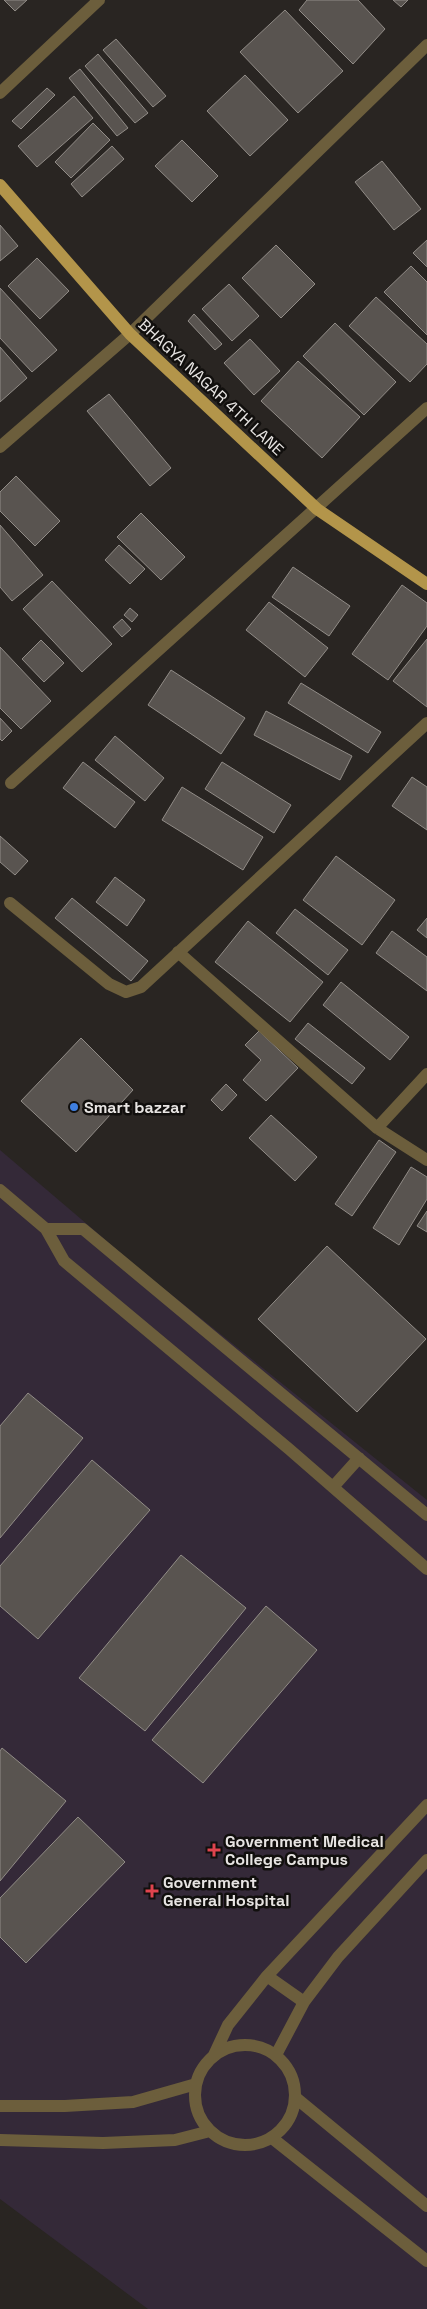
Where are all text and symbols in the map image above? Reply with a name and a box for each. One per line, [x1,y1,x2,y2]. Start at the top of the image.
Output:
street label: BHAGYA NAGAR 4TH LANE [134,314,288,460]
place label: Smart bazzar [84,1097,186,1118]
marker: Smart bazzar [68,1101,80,1113]
place label: Government Medical College Campus [225,1831,384,1870]
marker: Government Medical College Campus [207,1843,221,1857]
place label: Government General Hospital [163,1872,290,1911]
marker: Government General Hospital [145,1884,159,1898]

